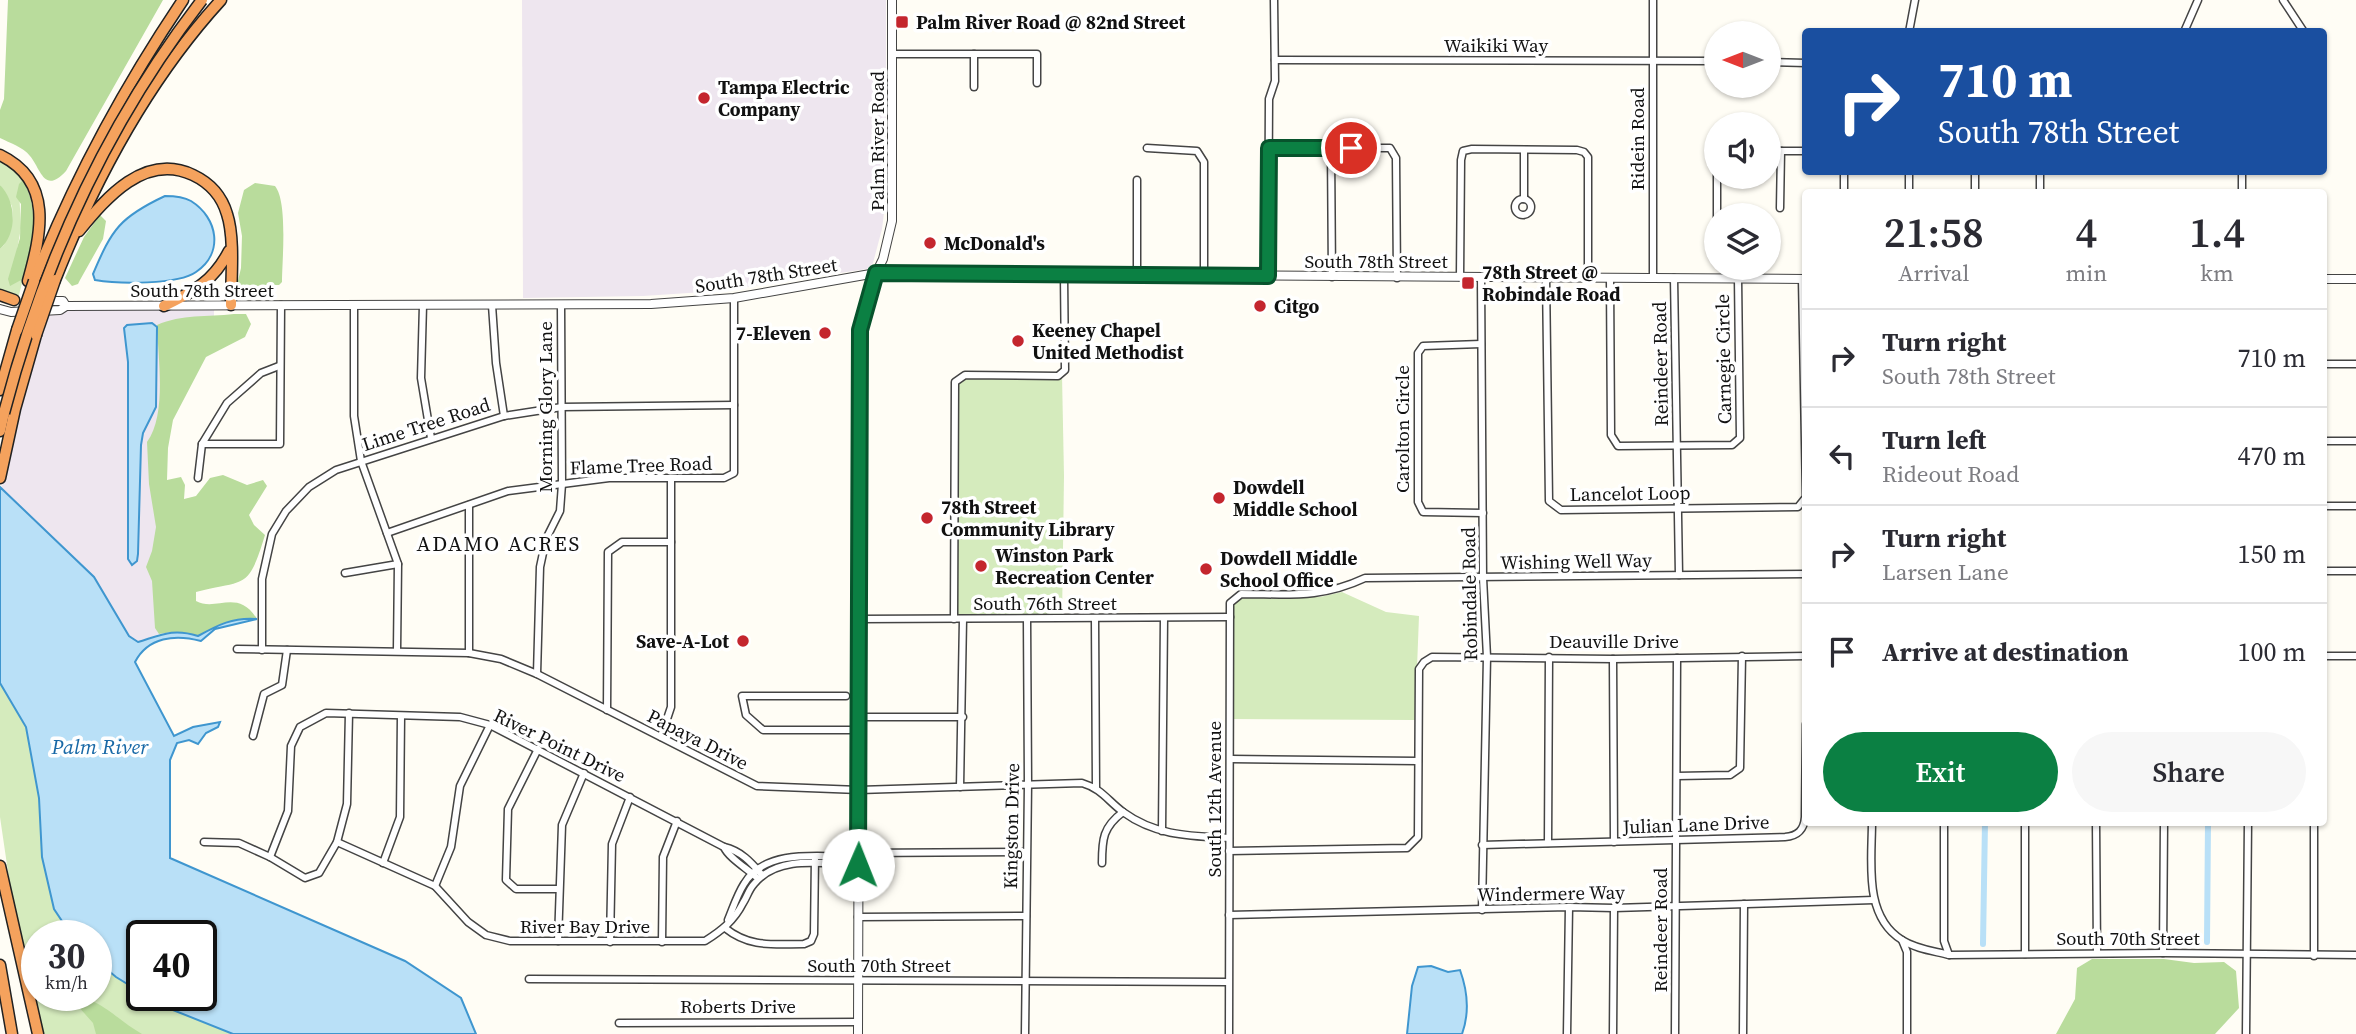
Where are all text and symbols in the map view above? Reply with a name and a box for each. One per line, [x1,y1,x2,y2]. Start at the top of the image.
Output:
place label: Palm River Road @ 82nd Street [916,9,1186,35]
marker: Palm River Road @ 82nd Street [894,14,910,30]
north arrow [1704,21,1782,98]
map controls [1704,21,1781,280]
street label: Waikiki Way [1444,32,1548,58]
text: 710 m [1938,46,2073,113]
icon: right [1823,56,1914,147]
street label: Palm River Road [864,71,890,211]
place label: Tampa Electric Company [718,74,850,122]
street label: Ridein Road [1624,87,1650,191]
marker: Tampa Electric Company [696,90,712,106]
text: South 78th Street [1938,110,2179,154]
button: sound [1704,112,1781,189]
pin [1321,118,1381,178]
icon: arrive [1332,129,1370,167]
button: layers [1704,203,1781,280]
text: 21:58 [1884,203,1984,261]
text: 4 [2075,203,2097,261]
text: 1.4 [2189,203,2245,261]
place label: McDonald's [944,230,1045,256]
marker: McDonald's [922,235,938,251]
street label: South 78th Street [1304,248,1448,274]
street label: South 78th Street [693,251,840,299]
text: Arrival [1898,257,1969,289]
text: min [2066,257,2107,289]
text: km [2200,257,2234,289]
place label: 78th Street @ Robindale Road [1482,259,1621,307]
marker: 78th Street @ Robindale Road [1460,275,1476,291]
street label: South 78th Street [130,277,274,303]
place label: Citgo [1274,293,1320,319]
street label: Carnegie Circle [1709,294,1737,424]
marker: Citgo [1252,298,1268,314]
street label: Reindeer Road [1646,301,1674,427]
place label: Keeney Chapel United Methodist [1032,317,1184,365]
place label: 7-Eleven [736,320,811,346]
street label: Morning Glory Lane [532,321,558,493]
text: Turn right [1882,324,2006,360]
marker: 7-Eleven [817,325,833,341]
marker: Keeney Chapel United Methodist [1010,333,1026,349]
icon: right [1823,339,1861,377]
text: 710 m [2238,340,2306,376]
text: South 78th Street [1882,360,2055,392]
street label: Carolton Circle [1389,365,1415,493]
street label: Lime Tree Road [359,391,494,457]
text: Turn left [1882,422,1986,458]
icon: left [1823,437,1861,475]
text: 470 m [2238,438,2306,474]
street label: Flame Tree Road [569,450,713,480]
text: Rideout Road [1882,458,2019,490]
place label: Dowdell Middle School [1233,474,1358,522]
street label: Lancelot Loop [1569,479,1691,507]
marker: Dowdell Middle School [1211,490,1227,506]
place label: 78th Street Community Library [941,494,1115,542]
marker: 78th Street Community Library [919,510,935,526]
text: Turn right [1882,520,2006,556]
street label: Robindale Road [1455,527,1483,661]
district label: ADAMO ACRES [417,529,581,558]
icon: right [1823,535,1861,573]
text: 150 m [2238,536,2306,572]
place label: Winston Park Recreation Center [995,542,1154,590]
place label: Dowdell Middle School Office [1220,545,1357,593]
street label: Wishing Well Way [1500,547,1652,575]
text: Larsen Lane [1882,556,2009,588]
marker: Winston Park Recreation Center [973,558,989,574]
marker: Dowdell Middle School Office [1198,561,1214,577]
street label: South 76th Street [973,590,1117,616]
place label: Save-A-Lot [636,628,729,654]
street label: Deauville Drive [1549,628,1679,654]
marker: Save-A-Lot [735,633,751,649]
icon: arrive [1823,633,1861,671]
text: Arrive at destination [1882,634,2129,670]
text: 100 m [2238,634,2306,670]
street label: River Point Drive [490,702,630,788]
street label: Papaya Drive [643,702,753,776]
street label: South 12th Avenue [1201,721,1227,877]
water label: Palm River [51,732,149,761]
button: Exit [1823,732,2058,812]
button: Share [2072,732,2306,812]
street label: Kingston Drive [997,763,1025,889]
street label: Julian Lane Drive [1621,808,1770,840]
position arrow [821,828,895,902]
street label: Reindeer Road [1647,867,1673,992]
street label: Windermere Way [1477,879,1625,907]
street label: River Bay Drive [520,913,650,939]
speed limit sign: 40 [126,920,217,1011]
street label: South 70th Street [2056,925,2200,951]
text: 30 [48,932,85,980]
street label: South 70th Street [807,952,951,978]
text: km/h [45,970,88,995]
street label: Roberts Drive [680,993,796,1019]

